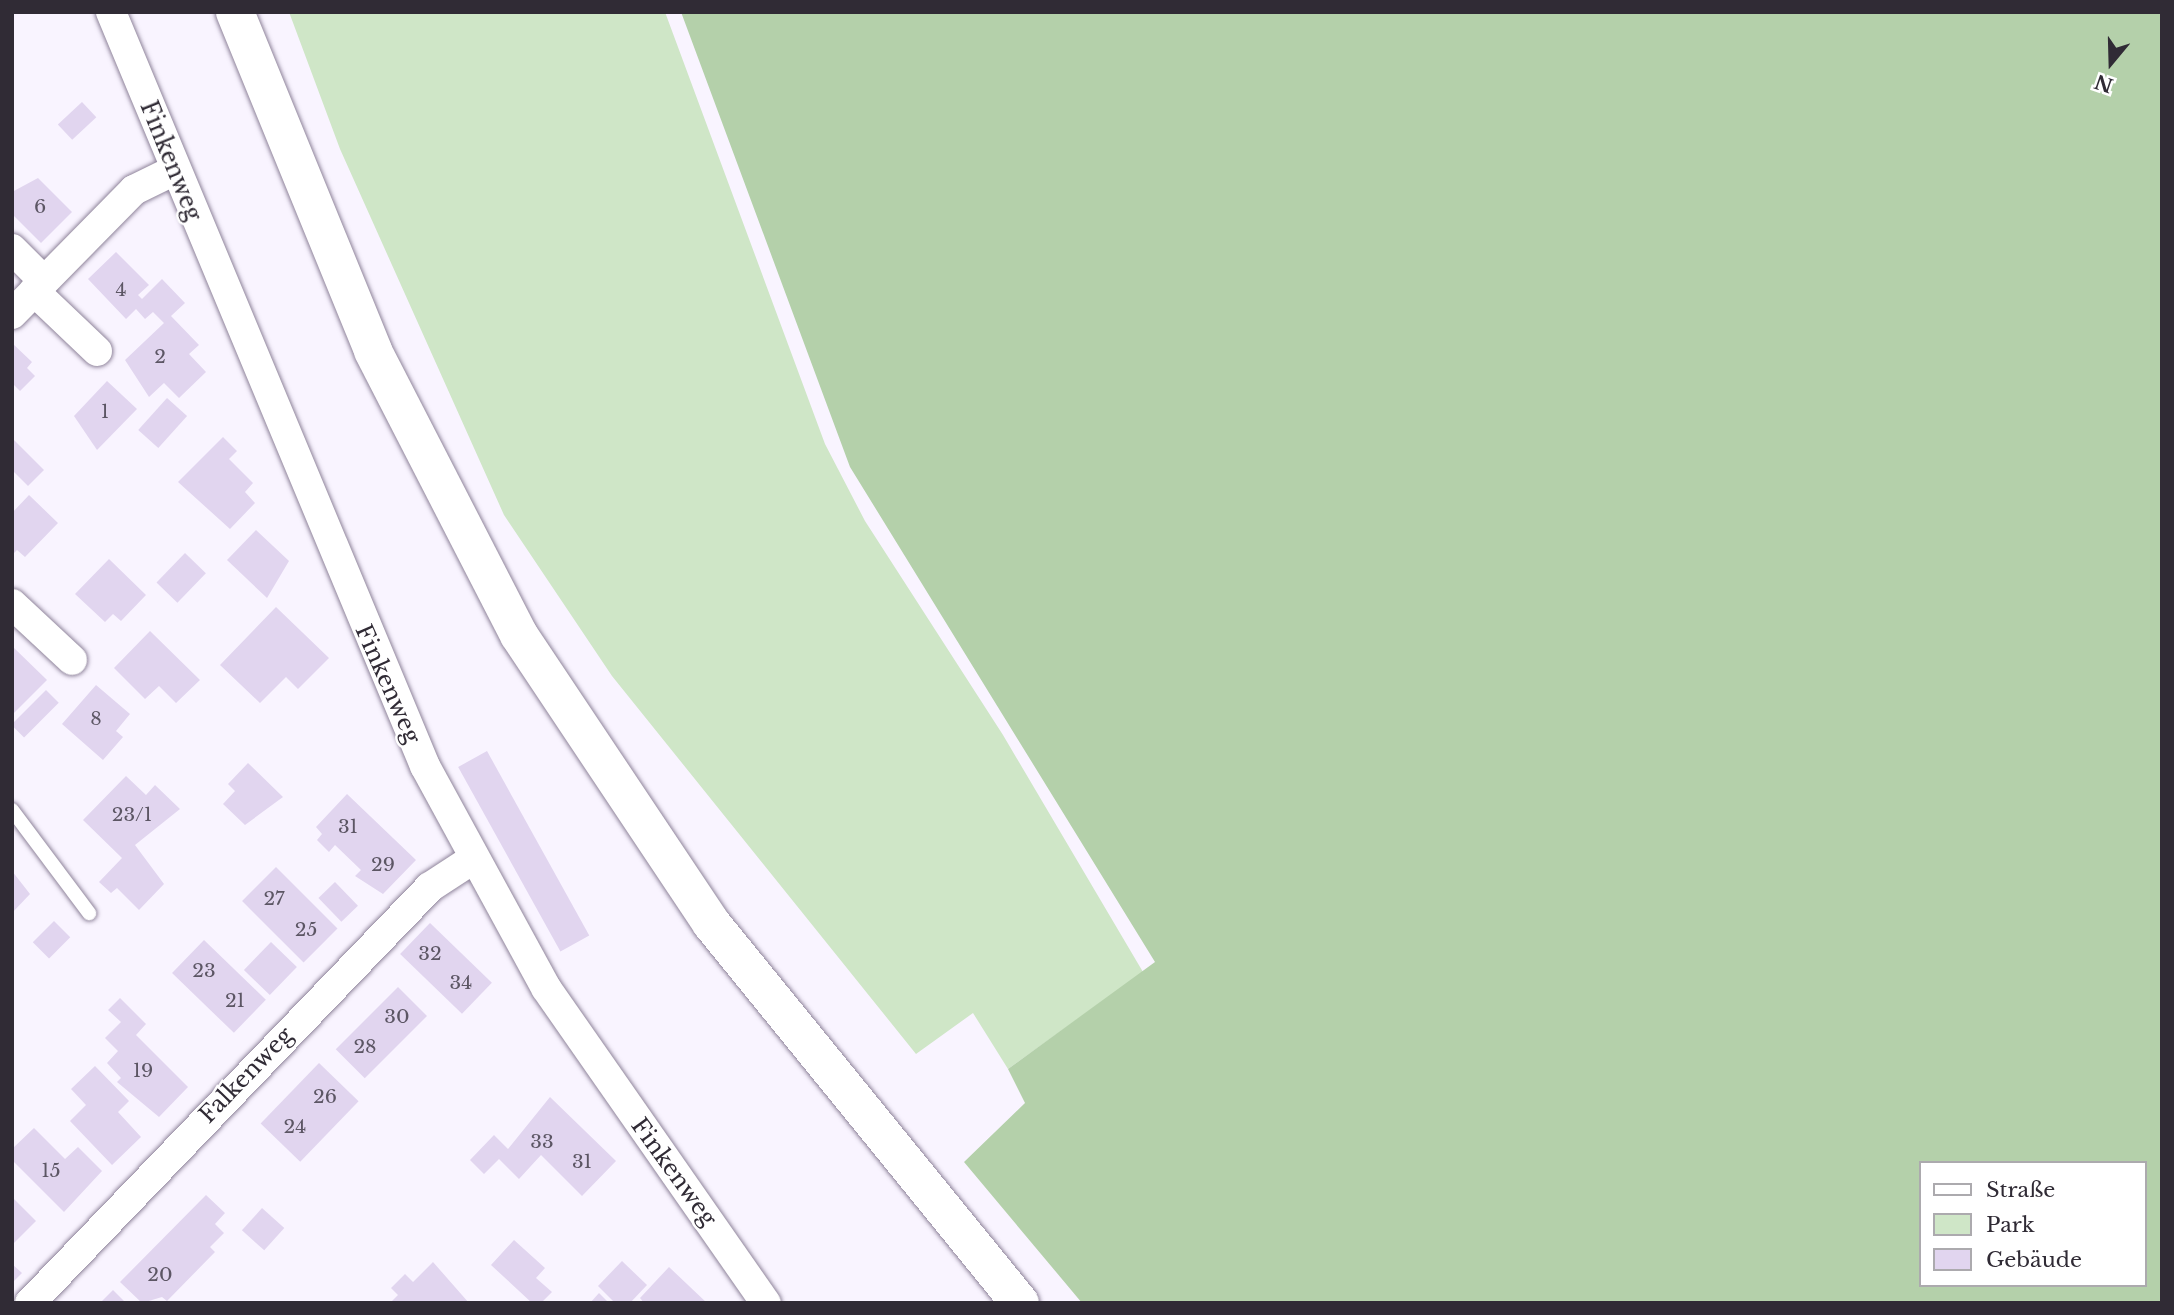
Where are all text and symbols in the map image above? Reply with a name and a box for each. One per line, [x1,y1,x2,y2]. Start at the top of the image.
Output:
north arrow [2076,28,2146,98]
text: N [2092,70,2116,97]
street label: Finkenweg [134,97,208,225]
house number: 6 [34,196,46,218]
house number: 4 [115,279,127,301]
house number: 2 [154,346,166,368]
house number: 1 [101,401,109,423]
street label: Finkenweg [350,620,426,748]
house number: 8 [90,708,102,730]
house number: 23/1 [112,804,152,826]
house number: 31 [338,816,358,838]
house number: 29 [371,854,395,876]
house number: 27 [263,888,285,910]
house number: 25 [295,919,317,941]
house number: 32 [418,943,442,965]
house number: 23 [192,960,216,982]
house number: 34 [450,972,472,994]
house number: 21 [225,990,245,1012]
house number: 30 [384,1006,410,1028]
street label: Falkenweg [193,1021,299,1129]
house number: 28 [353,1036,377,1058]
house number: 19 [133,1060,153,1082]
house number: 26 [313,1086,337,1108]
street label: Finkenweg [625,1112,723,1232]
house number: 24 [284,1116,306,1138]
house number: 33 [530,1131,554,1153]
house number: 31 [572,1151,592,1173]
house number: 15 [41,1160,61,1182]
legend [1918,1161,2146,1287]
text: Straße [1986,1177,2055,1203]
text: Park [1986,1212,2035,1238]
text: Gebäude [1986,1247,2082,1273]
house number: 20 [147,1264,173,1286]

